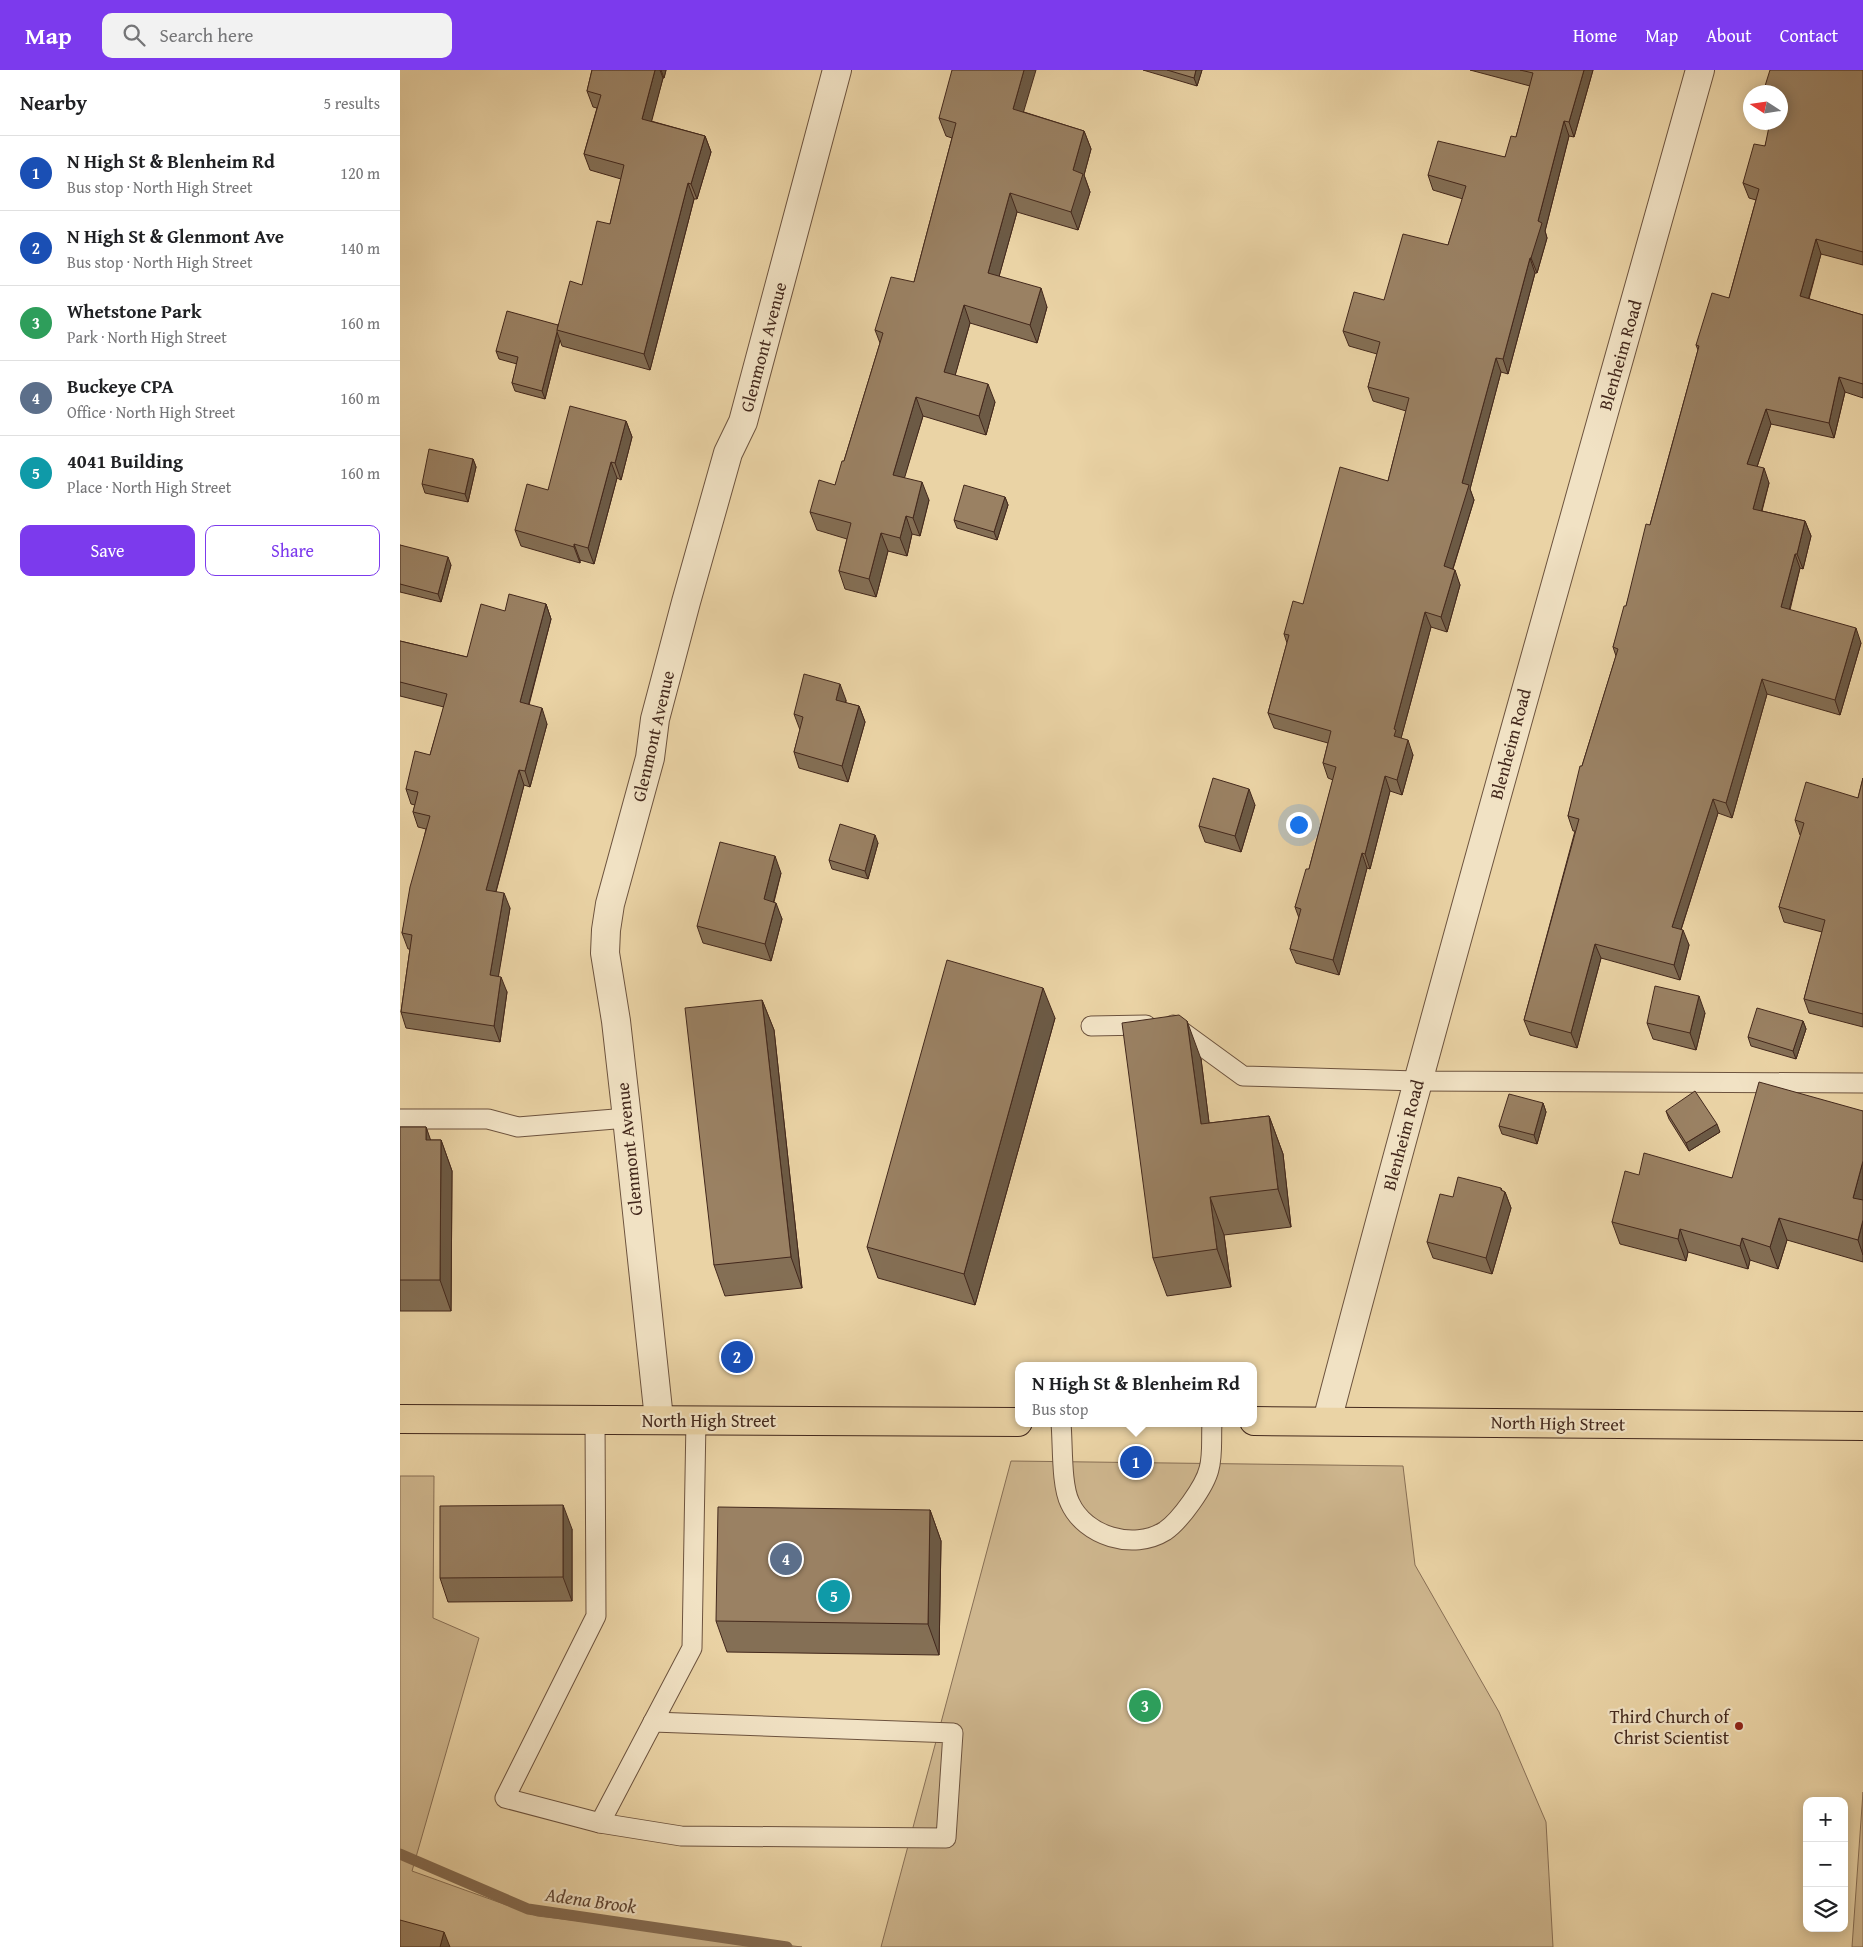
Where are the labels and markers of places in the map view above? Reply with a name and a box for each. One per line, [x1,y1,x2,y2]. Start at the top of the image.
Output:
pin: 2 [721,1338,753,1376]
pin: 1 [1120,1443,1152,1481]
pin: 4 [770,1540,802,1578]
pin: 5 [818,1577,850,1615]
pin: 3 [1129,1687,1161,1725]
place label: Third Church of Christ Scientist [1609,1703,1731,1751]
marker: Third Church of Christ Scientist [1733,1720,1745,1732]

